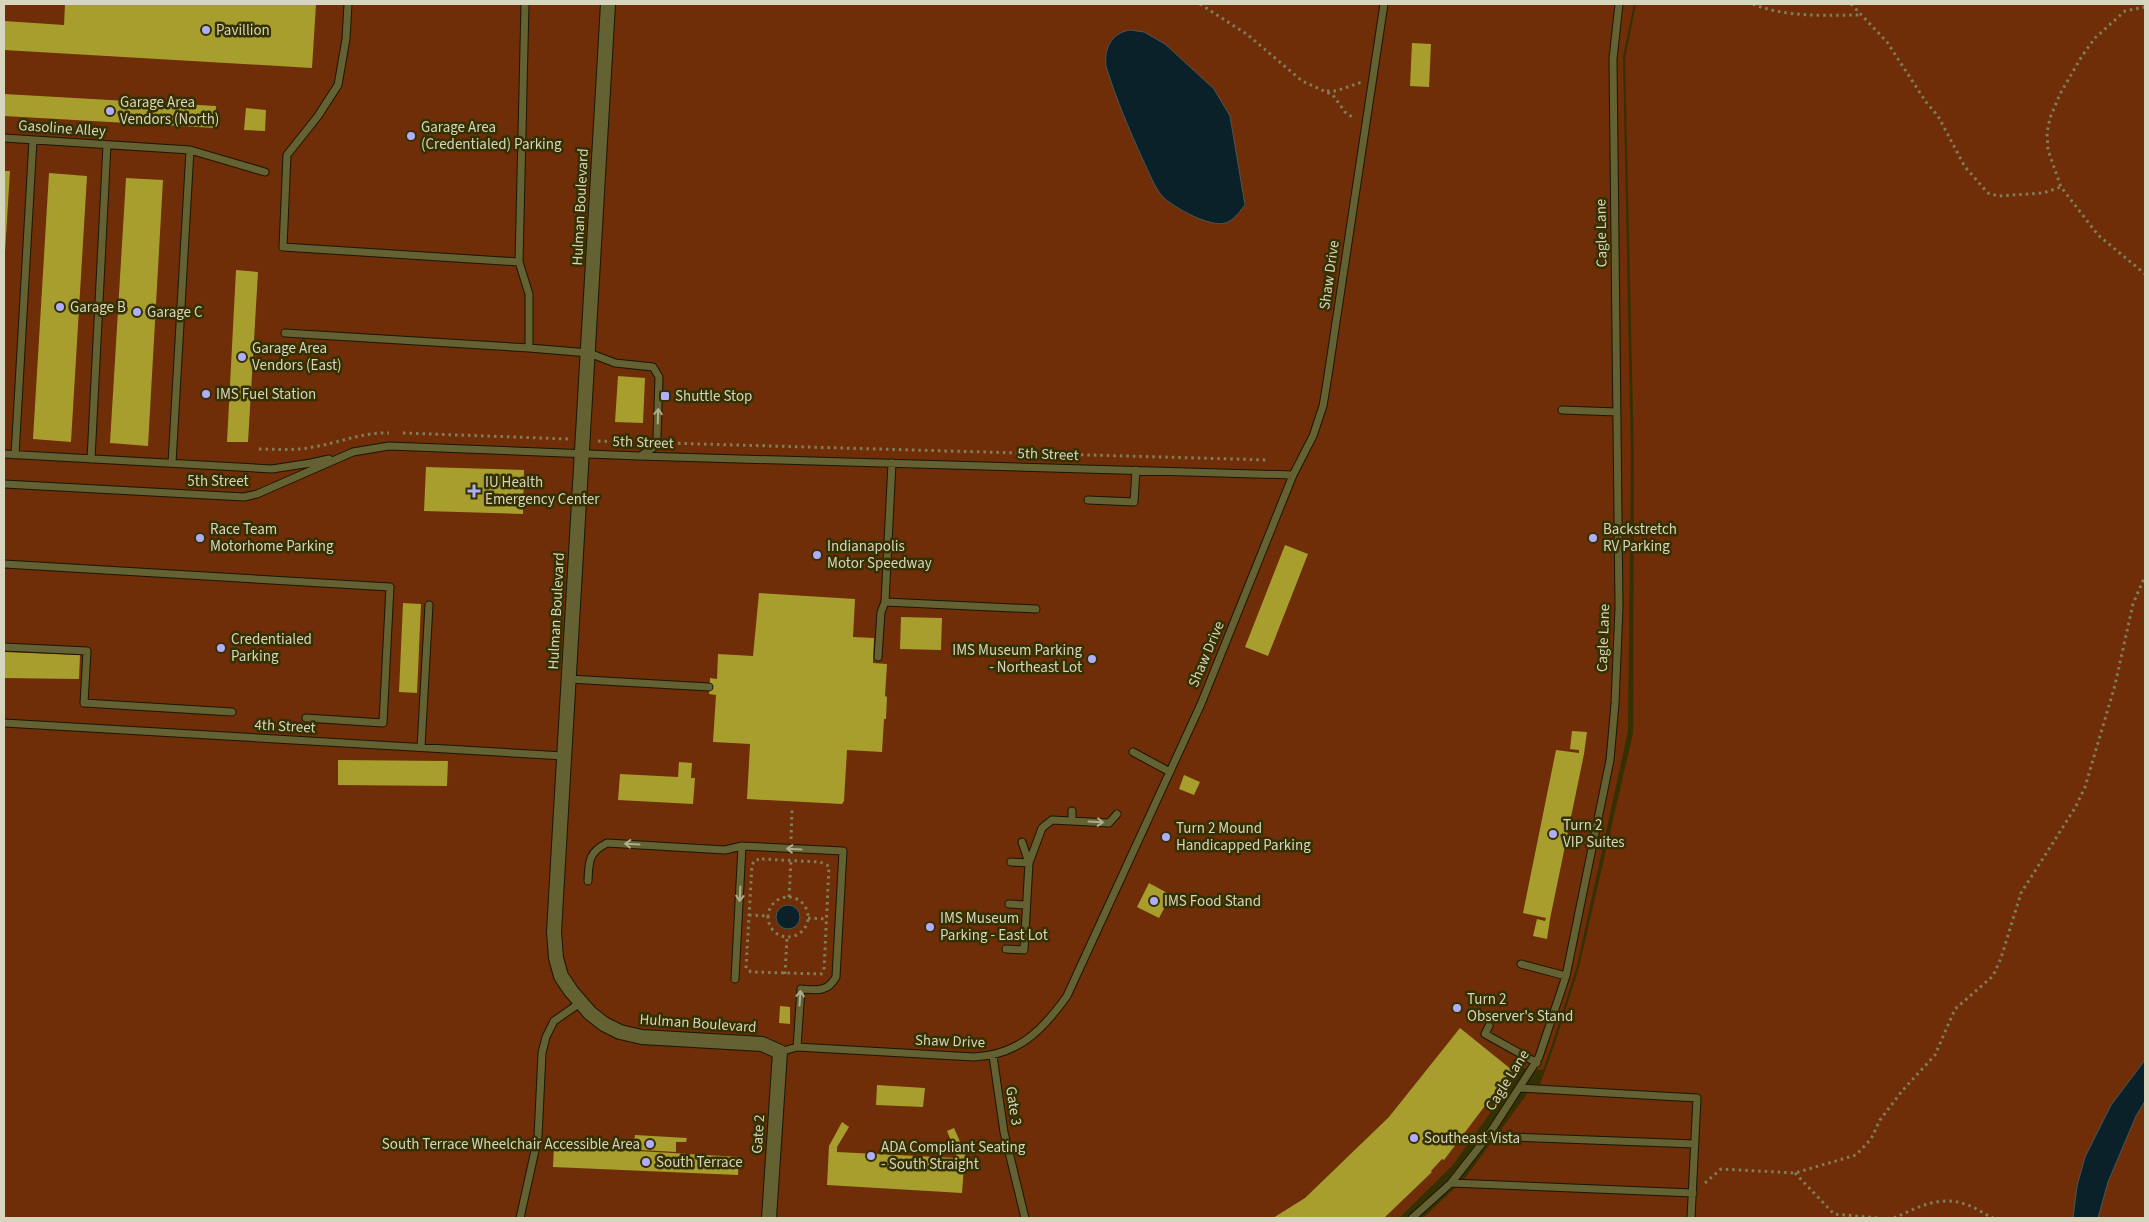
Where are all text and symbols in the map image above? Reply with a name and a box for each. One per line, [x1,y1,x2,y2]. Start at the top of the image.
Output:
place label: Pavillion [216,20,270,41]
marker: Pavillion [200,24,212,36]
place label: Garage Area Vendors (North) [120,92,219,130]
marker: Garage Area Vendors (North) [104,105,116,117]
street label: Gasoline Alley [17,115,106,142]
place label: Garage Area (Credentialed) Parking [421,117,562,155]
marker: Garage Area (Credentialed) Parking [405,130,417,142]
street label: Hulman Boulevard [567,148,594,266]
street label: Cagle Lane [1590,199,1613,267]
street label: Shaw Drive [1314,239,1345,311]
place label: Garage B [70,297,126,318]
marker: Garage B [54,301,66,313]
place label: Garage C [147,302,203,323]
marker: Garage C [131,306,143,318]
place label: Garage Area Vendors (East) [252,338,342,376]
marker: Garage Area Vendors (East) [236,351,248,363]
place label: IMS Fuel Station [216,384,316,405]
place label: Shuttle Stop [675,386,752,407]
marker: IMS Fuel Station [200,388,212,400]
marker: Shuttle Stop [659,390,671,402]
one-way arrow [653,408,662,424]
street label: 5th Street [612,431,674,454]
street label: 5th Street [1017,443,1079,466]
street label: 5th Street [187,471,249,492]
place label: IU Health Emergency Center [485,472,600,510]
marker: IU Health Emergency Center [467,484,481,498]
place label: Race Team Motorhome Parking [210,519,334,557]
place label: Backstretch RV Parking [1603,519,1677,557]
marker: Race Team Motorhome Parking [194,532,206,544]
marker: Backstretch RV Parking [1587,532,1599,544]
place label: Indianapolis Motor Speedway [827,536,932,574]
marker: Indianapolis Motor Speedway [811,549,823,561]
street label: Hulman Boulevard [543,552,570,670]
street label: Cagle Lane [1592,603,1615,673]
street label: Shaw Drive [1183,618,1230,691]
place label: Credentialed Parking [231,629,312,667]
place label: IMS Museum Parking - Northeast Lot [952,640,1082,678]
marker: Credentialed Parking [215,642,227,654]
marker: IMS Museum Parking - Northeast Lot [1086,653,1098,665]
street label: 4th Street [254,714,316,739]
place label: Turn 2 VIP Suites [1563,815,1625,853]
one-way arrow [1088,818,1104,827]
place label: Turn 2 Mound Handicapped Parking [1176,818,1311,856]
marker: Turn 2 VIP Suites [1547,828,1559,840]
marker: Turn 2 Mound Handicapped Parking [1160,831,1172,843]
one-way arrow [624,840,640,849]
one-way arrow [786,844,802,853]
one-way arrow [735,886,744,902]
place label: IMS Food Stand [1164,891,1261,912]
marker: IMS Food Stand [1148,895,1160,907]
place label: IMS Museum Parking - East Lot [940,908,1048,946]
marker: IMS Museum Parking - East Lot [924,921,936,933]
place label: Turn 2 Observer's Stand [1467,989,1573,1027]
one-way arrow [796,991,805,1007]
marker: Turn 2 Observer's Stand [1451,1002,1463,1014]
street label: Hulman Boulevard [639,1009,757,1038]
street label: Shaw Drive [915,1030,985,1053]
street label: Cagle Lane [1480,1046,1534,1115]
street label: Gate 3 [1000,1085,1027,1127]
street label: Gate 2 [747,1114,770,1154]
place label: Southeast Vista [1424,1128,1520,1149]
marker: Southeast Vista [1408,1132,1420,1144]
place label: South Terrace Wheelchair Accessible Area [382,1134,640,1155]
place label: ADA Compliant Seating - South Straight [881,1137,1026,1175]
marker: South Terrace Wheelchair Accessible Area [644,1138,656,1150]
marker: ADA Compliant Seating - South Straight [865,1150,877,1162]
place label: South Terrace [656,1152,743,1173]
marker: South Terrace [640,1156,652,1168]

